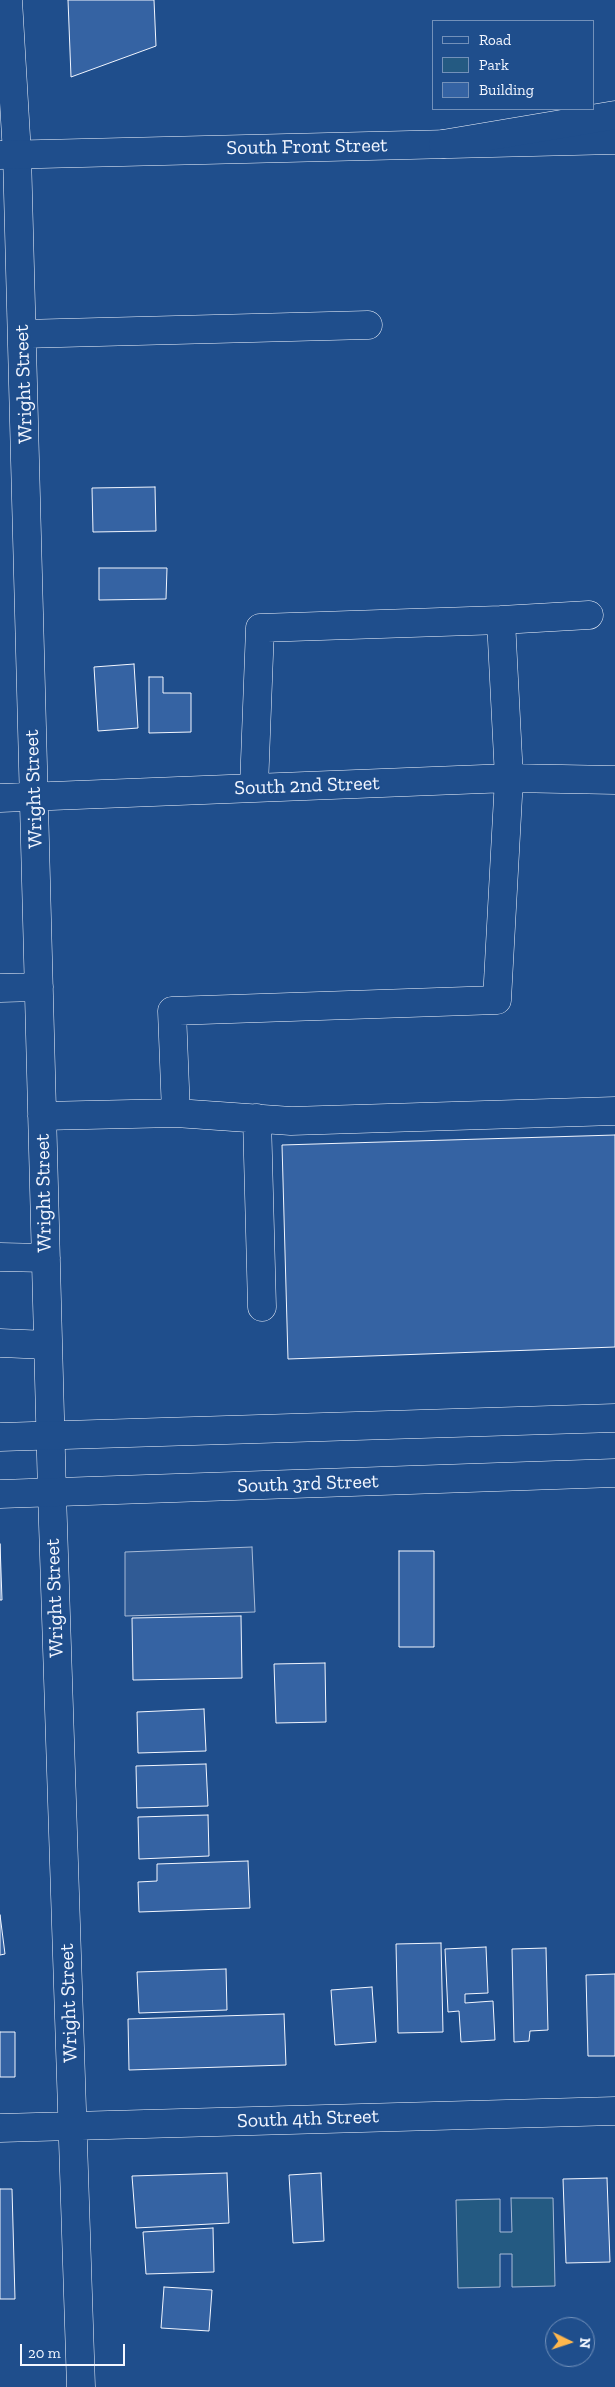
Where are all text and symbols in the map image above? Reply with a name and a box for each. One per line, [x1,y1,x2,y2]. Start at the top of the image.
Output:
legend [432,20,595,110]
text: Road [479,31,511,49]
text: Park [479,56,509,74]
text: Building [479,81,534,99]
street label: South Front Street [226,134,388,160]
street label: Wright Street [10,324,38,444]
street label: Wright Street [20,729,48,849]
street label: South 2nd Street [234,771,380,801]
street label: Wright Street [31,1133,57,1253]
street label: South 3rd Street [237,1470,379,1498]
street label: Wright Street [41,1538,69,1658]
street label: Wright Street [55,1943,83,2063]
street label: South 4th Street [237,2105,379,2133]
north arrow [545,2317,595,2367]
scale bar [22,2334,128,2366]
text: N [576,2337,593,2349]
text: 20 m [28,2344,61,2362]

